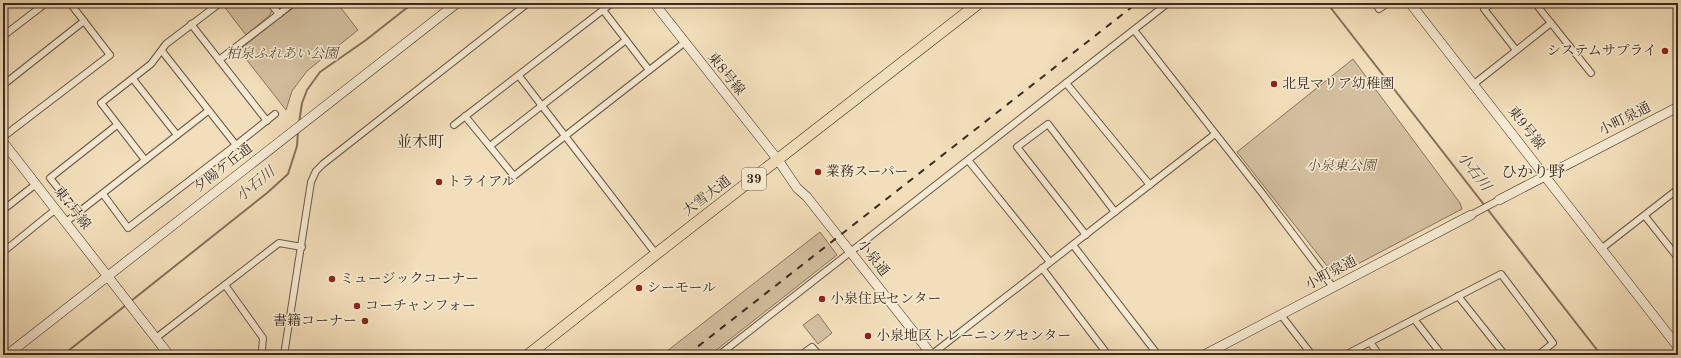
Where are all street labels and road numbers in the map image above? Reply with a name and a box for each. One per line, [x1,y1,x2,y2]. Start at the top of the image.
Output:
street label: 東8号線 [705,49,748,98]
street label: 小町泉通 [1596,99,1653,138]
street label: 東9号線 [1505,103,1548,152]
street label: 夕陽ケ丘通 [190,140,255,195]
road number: 39 [742,168,766,190]
street label: 大雪大通 [680,173,734,218]
street label: 東7号線 [51,183,94,232]
street label: 小泉通 [855,237,892,279]
street label: 小町泉通 [1303,253,1359,292]

